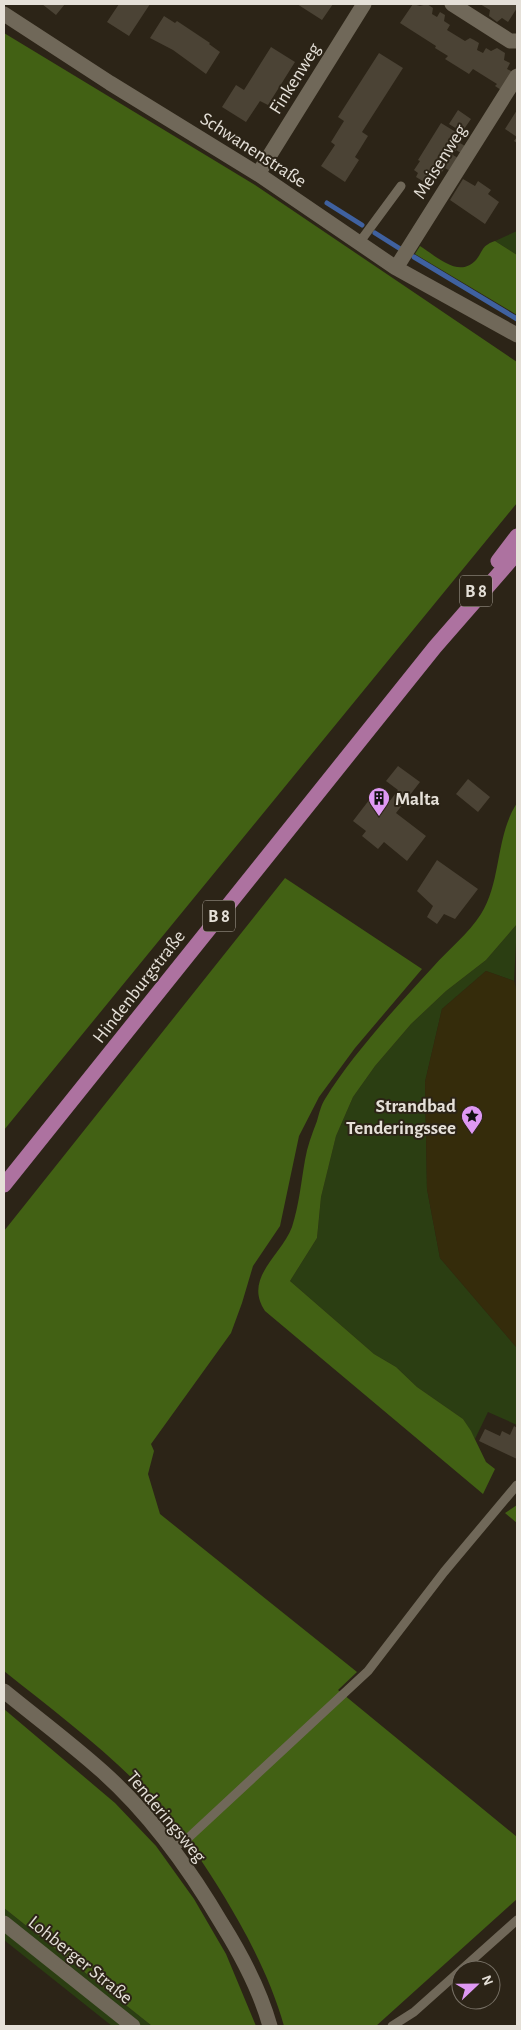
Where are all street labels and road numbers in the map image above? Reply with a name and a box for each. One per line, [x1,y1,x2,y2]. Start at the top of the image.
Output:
street label: Finkenweg [266,39,325,118]
street label: Schwanenstraße [197,109,310,191]
street label: Meisenweg [410,121,471,202]
road number: B 8 [460,576,492,606]
road number: B 8 [203,900,235,931]
street label: Hindenburgstraße [89,927,189,1047]
street label: Tenderingsweg [122,1768,210,1867]
street label: Lohberger Straße [24,1913,136,2008]

